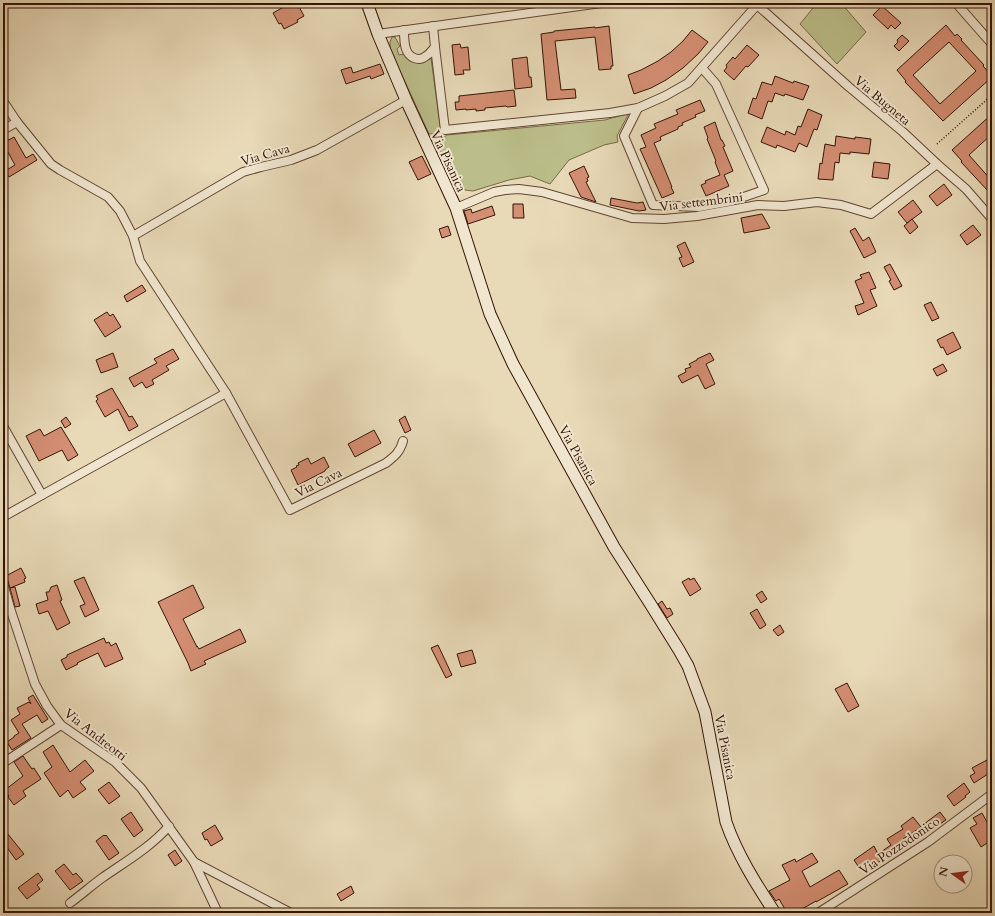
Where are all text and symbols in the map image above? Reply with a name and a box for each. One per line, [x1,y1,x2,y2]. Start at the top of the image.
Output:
street label: Via Bugneta [850,72,915,130]
street label: Via Pisanica [426,128,470,196]
street label: Via Cava [239,139,292,171]
street label: Via settembrini [658,188,744,216]
street label: Via Pisanica [554,422,602,489]
street label: Via Cava [292,464,345,502]
street label: Via Andreotti [60,704,131,765]
street label: Via Pisanica [710,713,740,782]
street label: Via Pozzodonico [856,812,943,879]
north arrow [933,854,973,894]
text: N [935,865,952,878]

